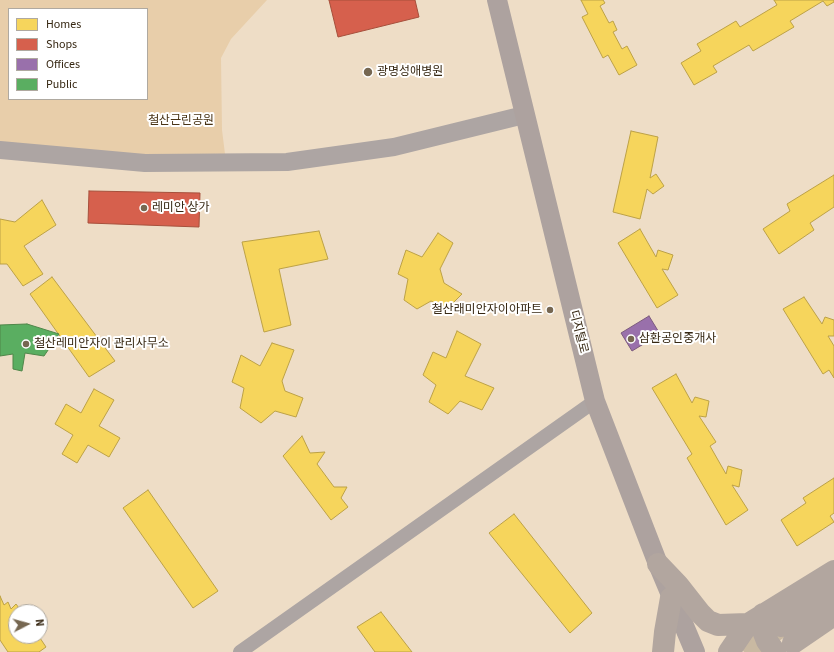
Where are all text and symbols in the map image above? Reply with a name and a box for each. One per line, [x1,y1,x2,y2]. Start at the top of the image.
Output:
legend [8,8,148,100]
text: Homes [46,16,81,33]
text: Shops [46,36,77,53]
text: Offices [46,56,80,73]
place label: 광명성애병원 [377,65,443,79]
marker: 광명성애병원 [362,66,374,78]
text: Public [46,76,77,93]
park label: 철산근린공원 [148,114,214,128]
place label: 레미안 상가 [152,201,210,215]
marker: 레미안 상가 [139,203,149,213]
place label: 철산래미안자이아파트 [432,303,542,317]
marker: 철산래미안자이아파트 [545,305,555,315]
street label: 디지털로 [566,309,590,355]
place label: 삼환공인중개사 [639,332,716,346]
marker: 삼환공인중개사 [626,334,636,344]
place label: 철산레미안자이 관리사무소 [34,337,169,351]
marker: 철산레미안자이 관리사무소 [21,339,31,349]
north arrow [8,604,48,644]
text: N [32,618,47,627]

